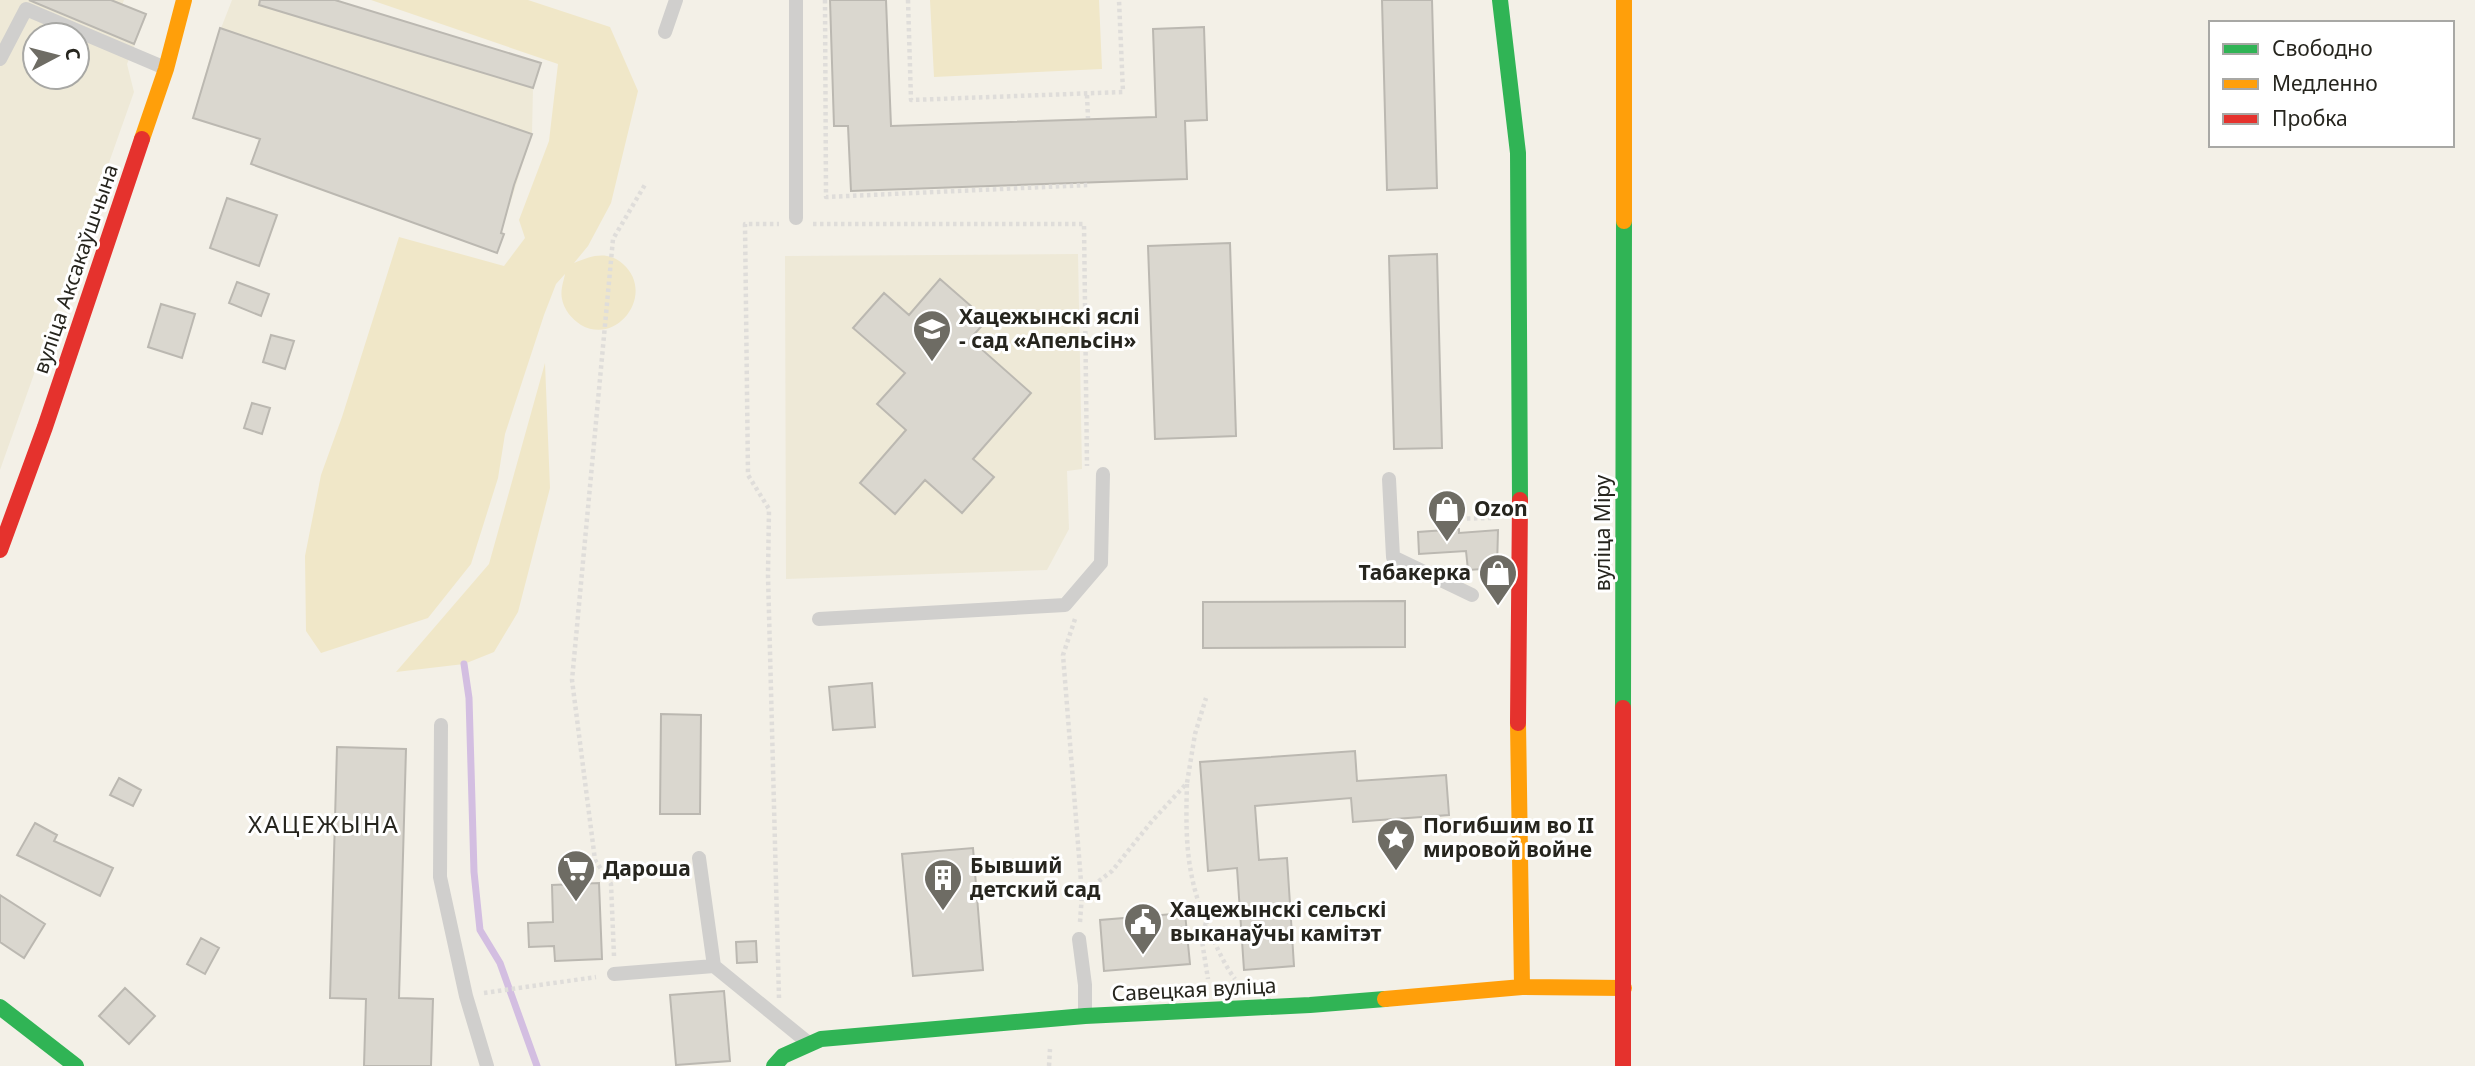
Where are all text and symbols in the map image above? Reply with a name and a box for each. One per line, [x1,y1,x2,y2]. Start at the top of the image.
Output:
north arrow [21,21,91,91]
legend [2209,21,2454,147]
text: Свободно [2272,34,2373,62]
text: С [59,46,87,62]
text: Медленно [2272,69,2378,97]
text: Пробка [2272,104,2348,132]
street label: вуліца Аксакаўшчына [26,160,124,377]
place label: Хацежынскі яслі - сад «Апельсін» [959,302,1140,354]
school or university icon: Хацежынскі яслі - сад «Апельсін» [911,308,953,363]
street label: вуліца Міру [1588,475,1616,591]
shop icon: Ozon [1426,488,1468,543]
place label: Ozon [1474,494,1528,522]
shop icon: Табакерка [1477,552,1519,607]
place label: Табакерка [1358,558,1471,586]
district label: ХАЦЕЖЫНА [248,807,400,840]
place label: Погибшим во II мировой войне [1423,811,1594,863]
place icon: Погибшим во II мировой войне [1375,817,1417,872]
supermarket icon: Дароша [555,848,597,903]
place label: Бывший детский сад [970,851,1101,903]
place label: Дароша [603,854,691,882]
building icon: Бывший детский сад [922,857,964,912]
place label: Хацежынскі сельскі выканаўчы камітэт [1170,895,1387,947]
public building icon: Хацежынскі сельскі выканаўчы камітэт [1122,901,1164,956]
street label: Савецкая вуліца [1111,971,1277,1007]

